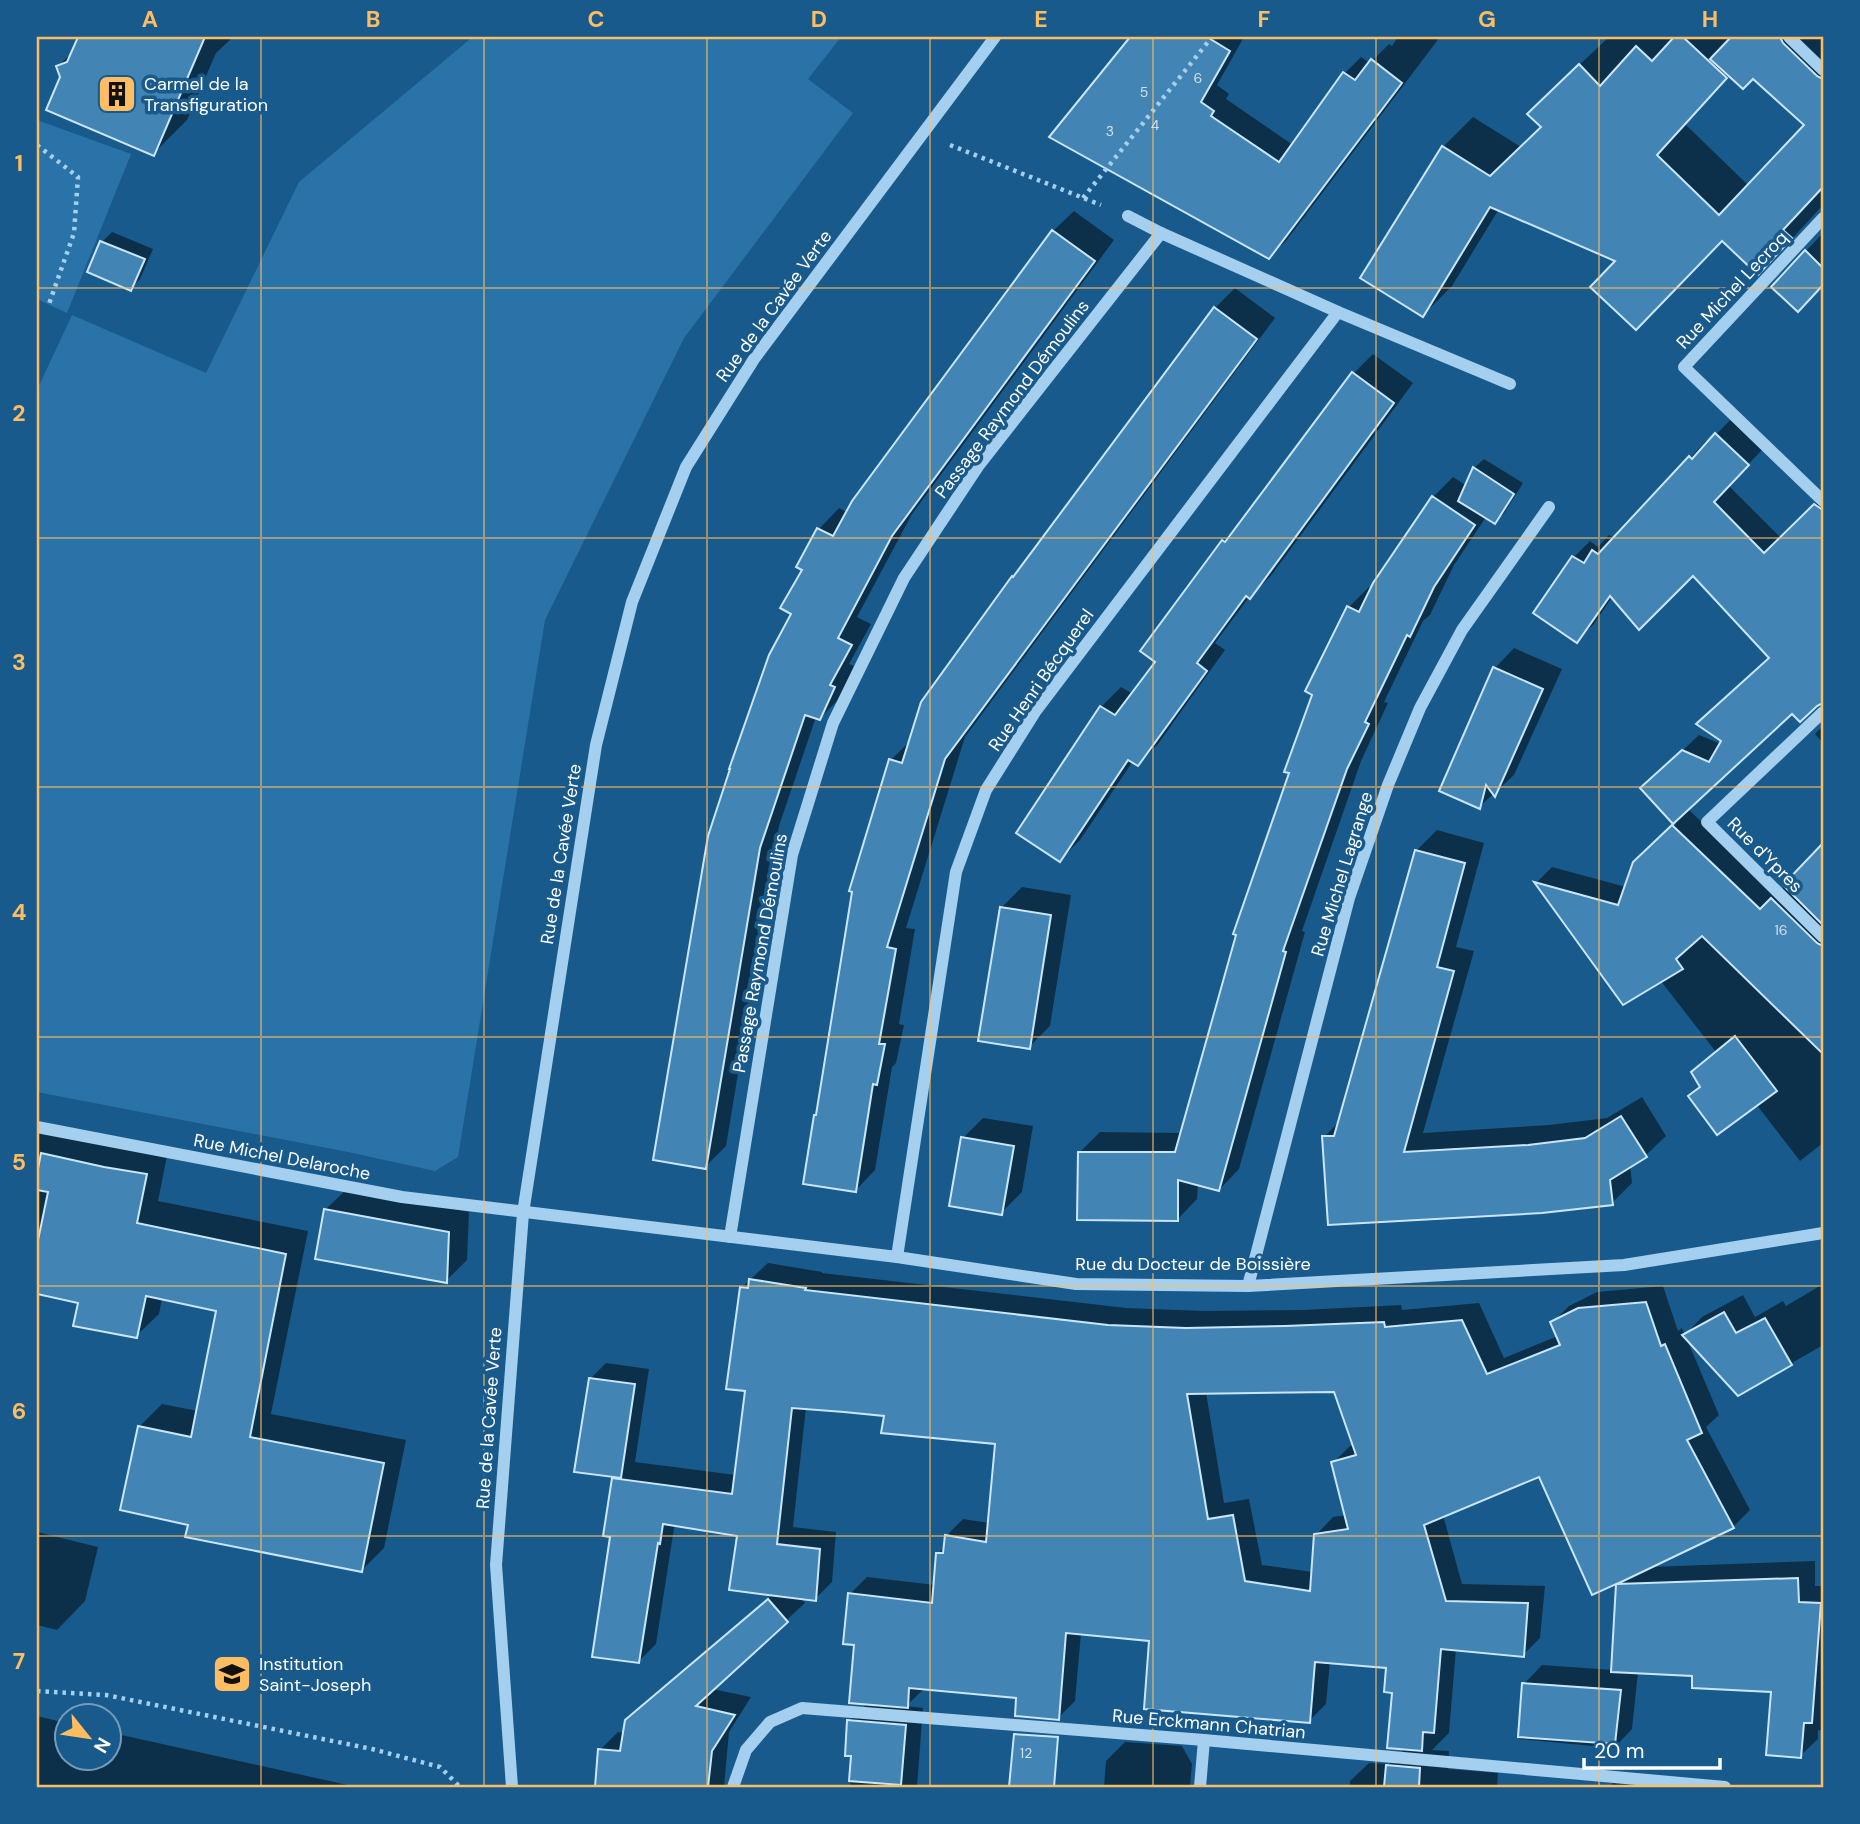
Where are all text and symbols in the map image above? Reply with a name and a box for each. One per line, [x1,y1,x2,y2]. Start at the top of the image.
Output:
text: A [142,4,158,34]
text: B [366,4,380,34]
text: C [588,4,604,34]
text: D [811,4,827,34]
text: E [1034,4,1048,34]
text: F [1258,4,1271,34]
text: G [1478,4,1496,34]
text: H [1702,4,1718,34]
house number: 6 [1194,69,1202,87]
place label: Carmel de la Transfiguration [144,72,268,117]
building icon: Carmel de la Transfiguration [96,73,138,115]
house number: 5 [1140,83,1148,101]
house number: 4 [1151,116,1160,134]
house number: 3 [1106,122,1114,140]
text: 1 [15,148,23,178]
street label: Rue de la Cavée Verte [711,225,837,387]
street label: Rue Michel Lecroq [1671,226,1793,354]
street label: Passage Raymond Démoulins [929,295,1095,503]
text: 2 [12,398,26,428]
street label: Rue Henri Bécquerel [983,604,1099,756]
text: 3 [12,647,26,677]
street label: Rue de la Cavée Verte [535,762,587,946]
street label: Rue Michel Lagrange [1306,789,1378,959]
street label: Rue d'Ypres [1722,812,1808,898]
street label: Passage Raymond Démoulins [727,831,793,1075]
text: 4 [12,897,27,927]
house number: 16 [1774,921,1788,939]
street label: Rue Michel Delaroche [192,1128,372,1186]
text: 5 [12,1147,26,1177]
street label: Rue du Docteur de Boissière [1075,1252,1311,1276]
street label: Rue de la Cavée Verte [471,1326,507,1510]
text: 6 [12,1396,26,1426]
text: 7 [13,1646,25,1676]
place label: Institution Saint-Joseph [259,1652,371,1697]
school or university icon: Institution Saint-Joseph [211,1653,253,1695]
north arrow [52,1702,122,1772]
street label: Rue Erckmann Chatrian [1111,1704,1307,1744]
scale bar [1584,1726,1720,1770]
text: N [88,1733,117,1758]
text: 20 m [1594,1737,1645,1765]
house number: 12 [1020,1744,1032,1762]

